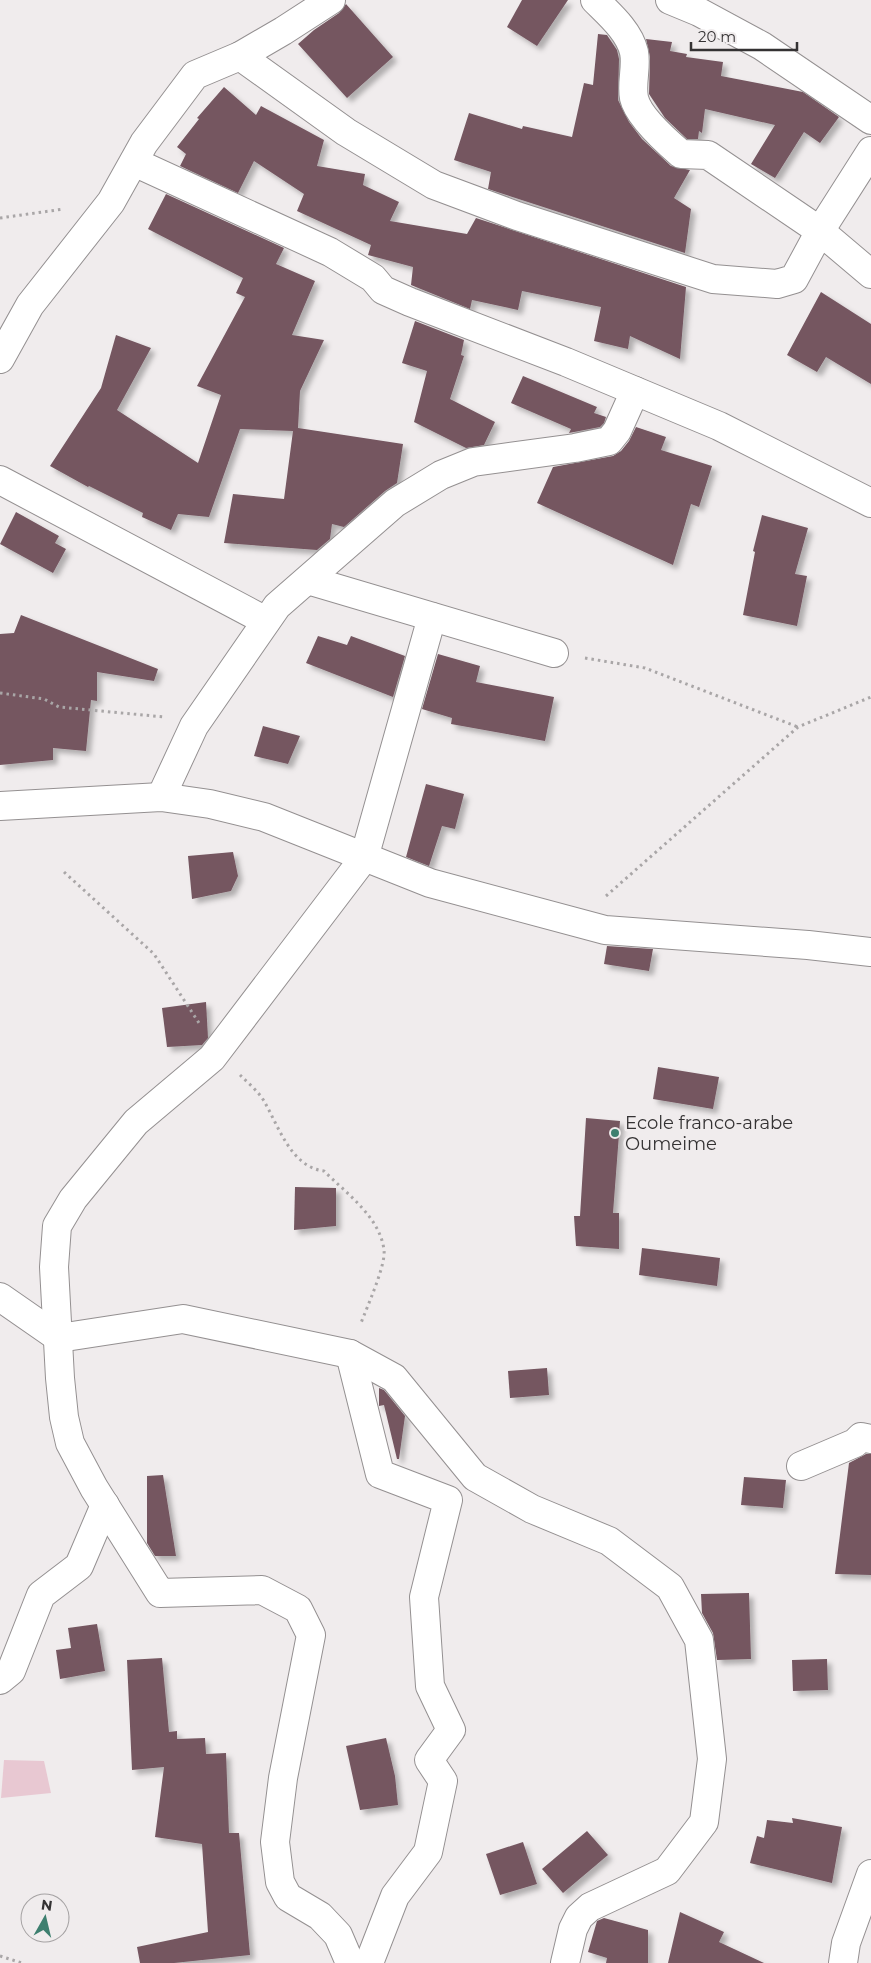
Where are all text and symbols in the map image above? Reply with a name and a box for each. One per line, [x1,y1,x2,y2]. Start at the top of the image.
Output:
scale bar [691,20,797,52]
text: 20 m [698,27,736,46]
place label: Ecole franco-arabe Oumeime [625,1112,793,1155]
marker: Ecole franco-arabe Oumeime [609,1127,621,1139]
north arrow [20,1893,70,1943]
text: N [40,1895,54,1915]

